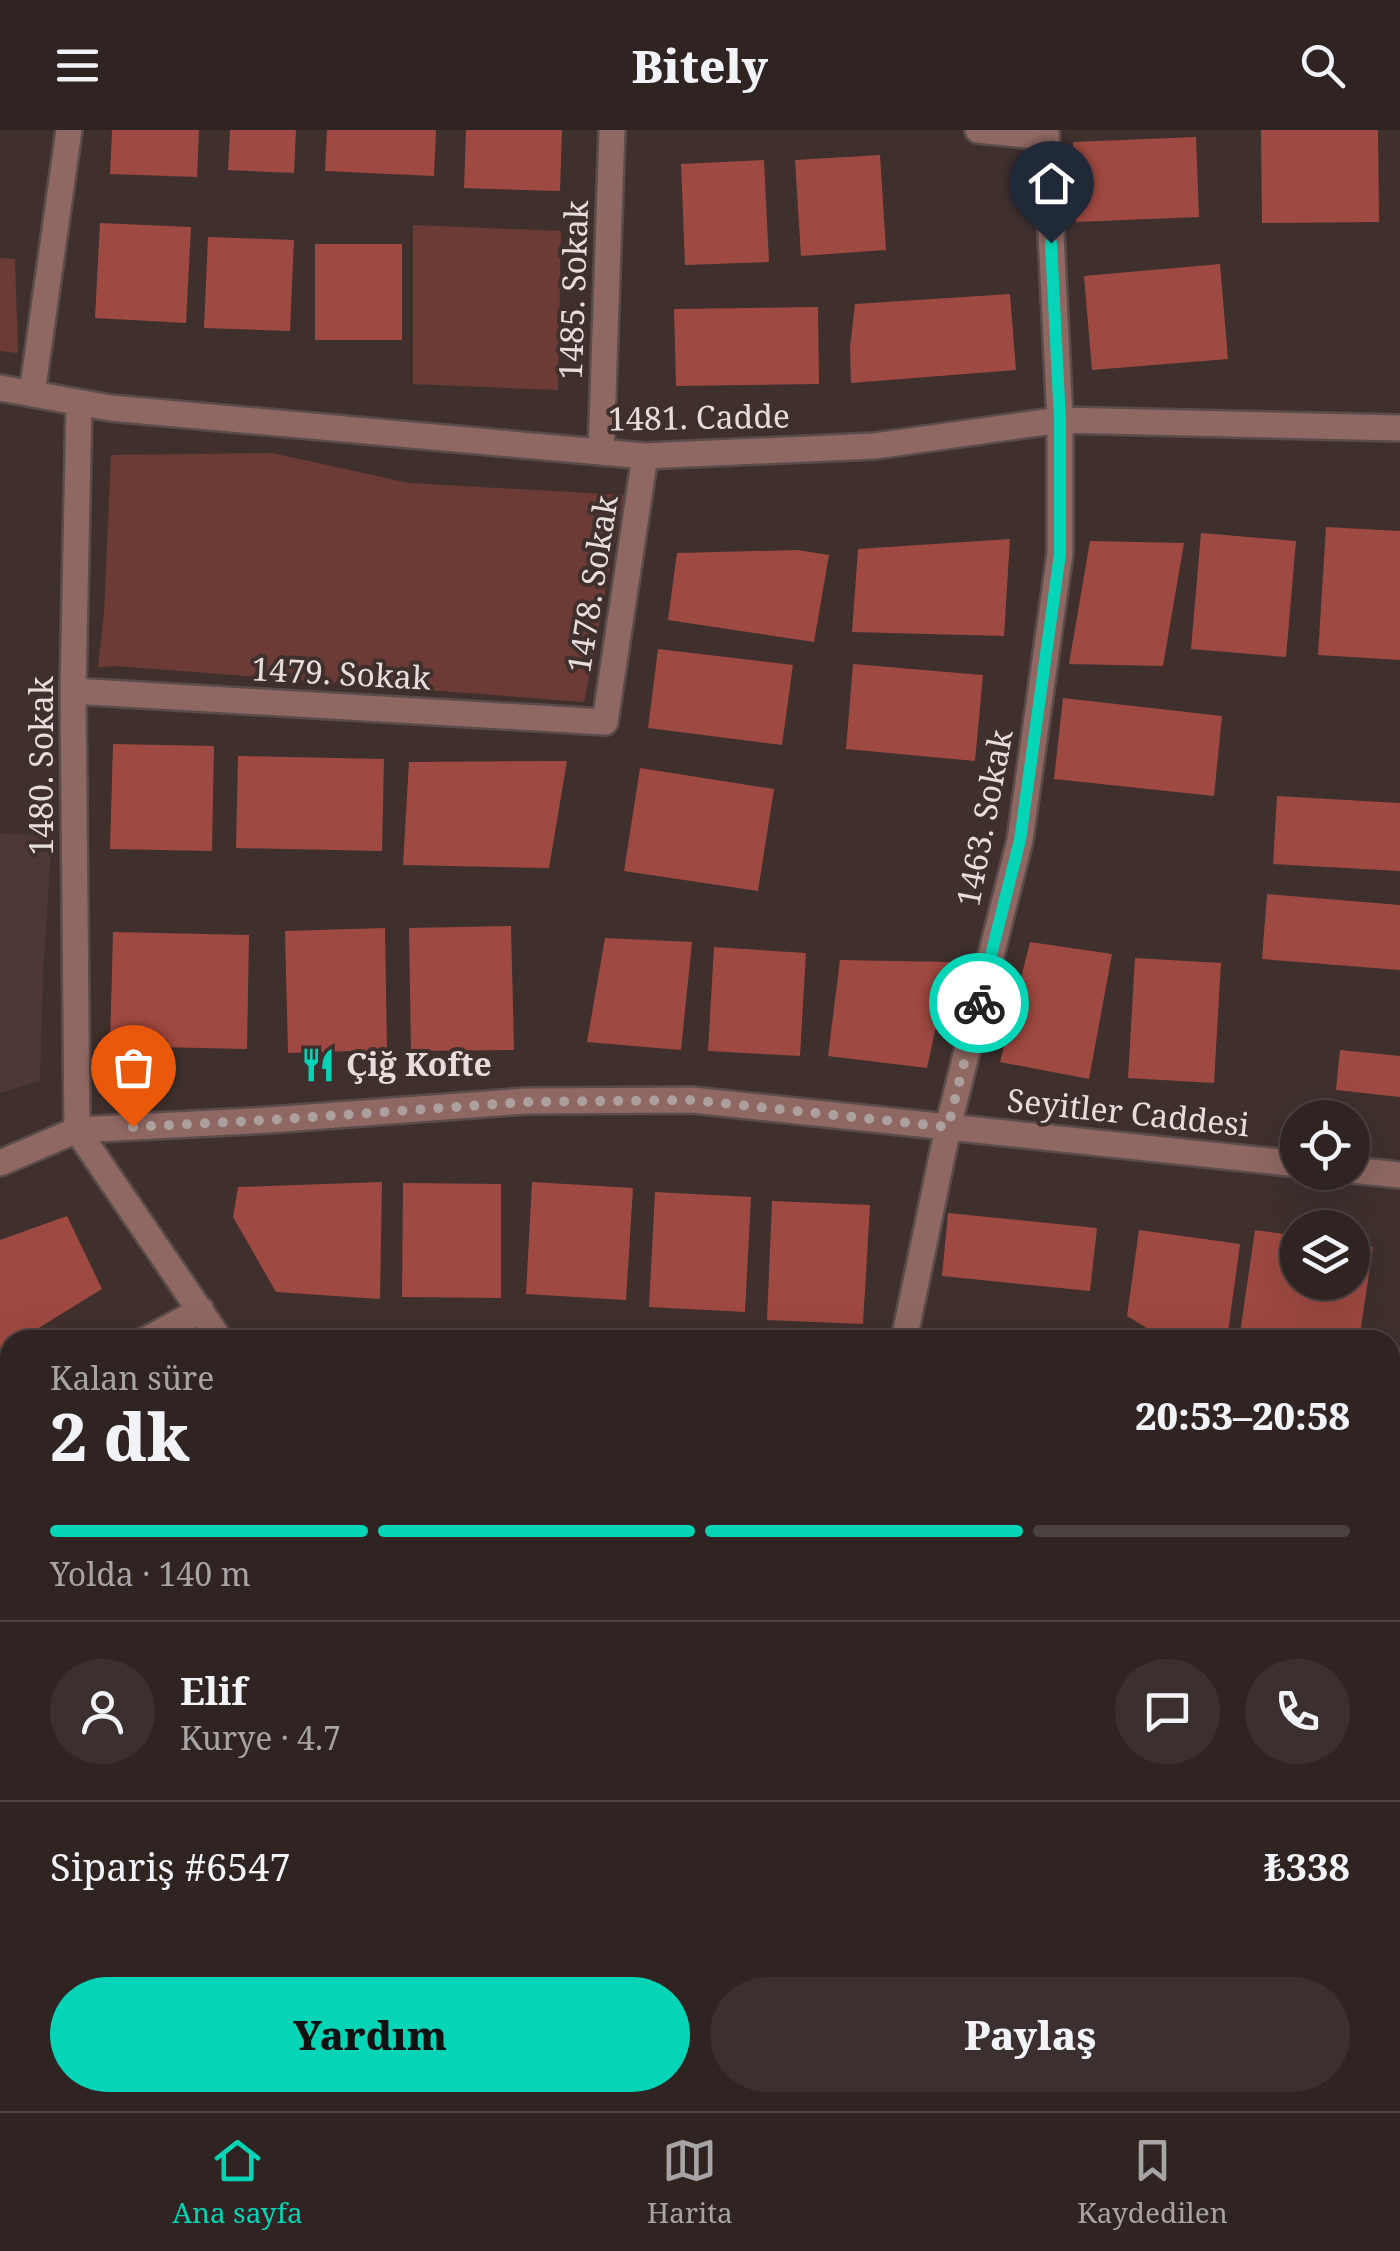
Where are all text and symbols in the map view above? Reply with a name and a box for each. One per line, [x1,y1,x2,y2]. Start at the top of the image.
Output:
text: Bitely [632,35,768,96]
icon: menu [50,38,105,93]
icon: search [1295,38,1350,93]
pin [1009,141,1094,244]
icon: home [1024,156,1079,211]
street label: 1485. Sokak [548,199,597,380]
street label: 1481. Cadde [608,393,790,440]
street label: 1478. Sokak [556,492,627,676]
street label: 1479. Sokak [250,646,432,699]
street label: 1480. Sokak [19,676,62,856]
street label: 1463. Sokak [945,725,1022,910]
courier [929,953,1029,1053]
icon: bike [952,976,1007,1031]
pin [91,1025,176,1128]
icon: bag [106,1040,161,1095]
place label: Çiğ Kofte [346,1042,492,1085]
restaurant icon: Çiğ Kofte [299,1046,337,1084]
street label: Seyitler Caddesi [1005,1077,1251,1146]
map controls [1280,1100,1370,1300]
button: locate [1280,1100,1370,1190]
button: layers [1280,1210,1370,1300]
text: Kalan süre [50,1356,214,1399]
text: 20:53–20:58 [1135,1389,1350,1441]
text: 2 dk [50,1392,190,1480]
text: Yolda · 140 m [50,1552,251,1595]
button: person [50,1659,155,1764]
button: chat [1115,1659,1220,1764]
button: phone [1245,1659,1350,1764]
text: Elif [180,1664,247,1716]
text: Kurye · 4.7 [180,1716,341,1759]
text: Sipariş #6547 [50,1840,291,1892]
text: ₺338 [1264,1840,1350,1892]
button: Yardım [50,1977,690,2092]
button: Paylaş [710,1977,1350,2092]
tab: Ana sayfa [172,2133,303,2231]
tab: Harita [647,2133,733,2231]
tab: Kaydedilen [1077,2133,1228,2231]

